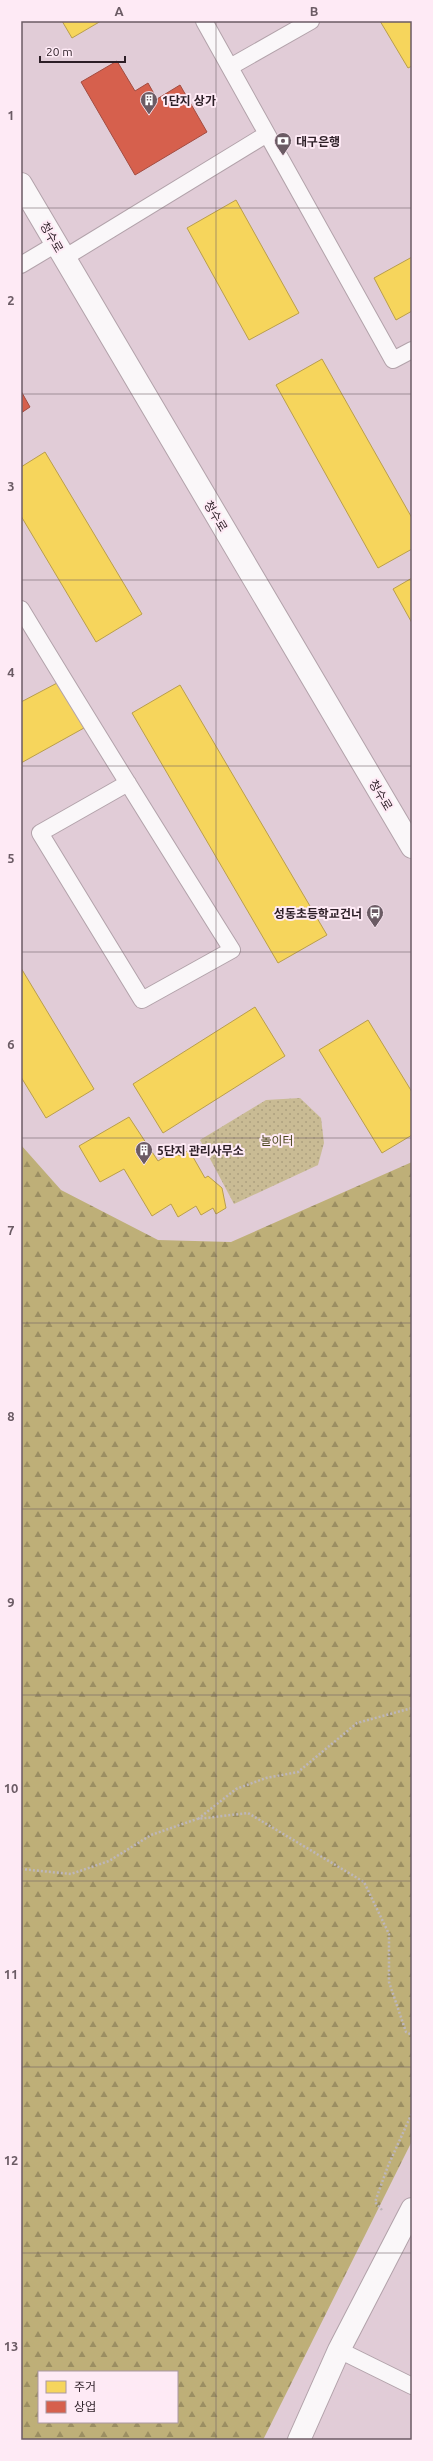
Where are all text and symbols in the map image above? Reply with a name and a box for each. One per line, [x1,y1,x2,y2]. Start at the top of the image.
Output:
text: A [114,4,124,18]
text: B [310,4,319,18]
scale bar [40,38,125,64]
text: 20 m [46,45,73,58]
building icon: 1단지 상가 [139,90,159,115]
place label: 1단지 상가 [162,94,216,107]
text: 1 [7,108,15,122]
bank icon: 대구은행 [273,131,293,156]
place label: 대구은행 [296,135,340,148]
street label: 청수로 [38,219,66,255]
text: 2 [7,293,15,307]
text: 3 [7,479,15,493]
street label: 청수로 [202,498,230,534]
text: 4 [7,665,15,679]
street label: 청수로 [367,777,395,813]
text: 5 [7,851,15,865]
bus stop icon: 성동초등학교건너 [365,903,385,928]
place label: 성동초등학교건너 [274,907,362,920]
text: 6 [7,1037,15,1051]
park label: 놀이터 [260,1134,294,1147]
building icon: 5단지 관리사무소 [134,1140,154,1165]
place label: 5단지 관리사무소 [157,1144,244,1157]
text: 7 [7,1223,15,1237]
text: 8 [7,1409,15,1423]
text: 9 [7,1595,15,1609]
text: 10 [4,1781,18,1795]
text: 11 [4,1967,18,1981]
text: 12 [4,2153,18,2167]
text: 13 [4,2339,18,2353]
legend [38,2371,178,2423]
text: 주거 [74,2380,96,2393]
text: 상업 [74,2400,96,2413]

